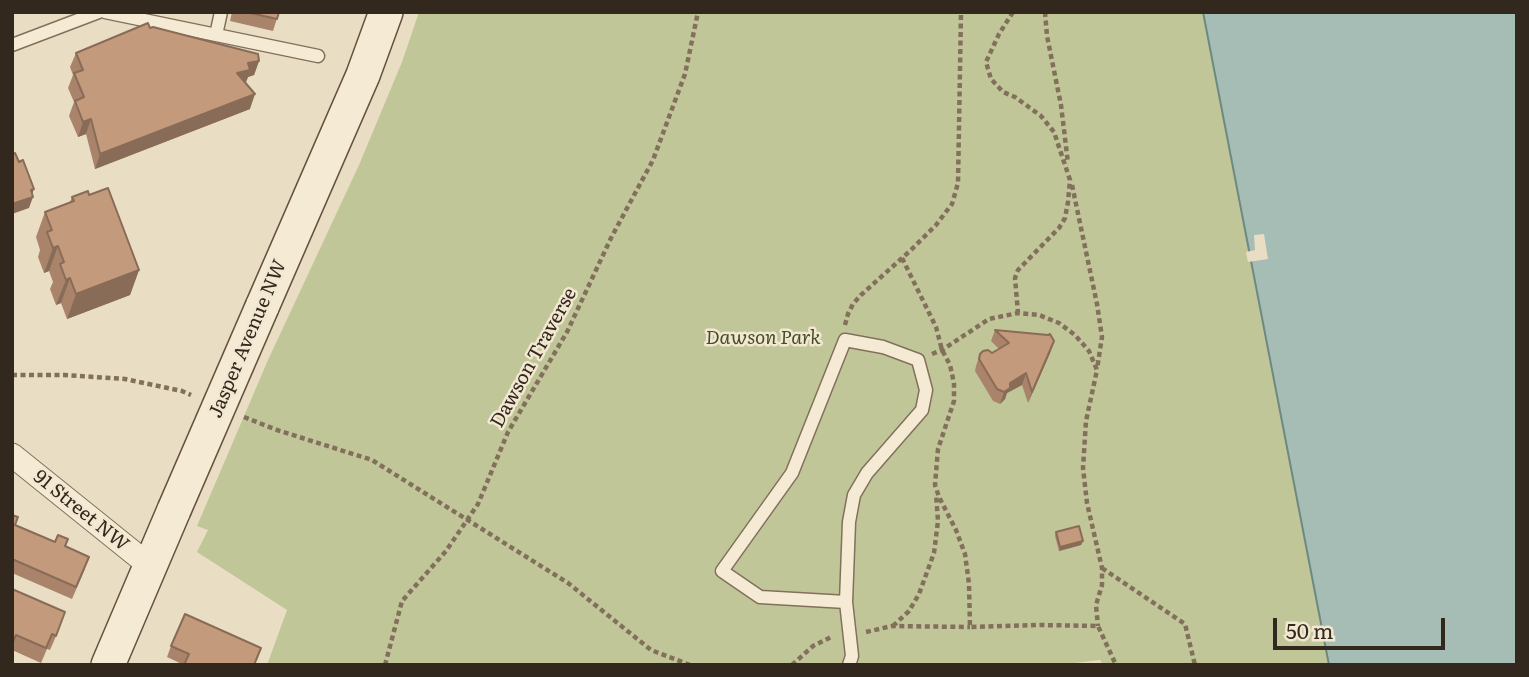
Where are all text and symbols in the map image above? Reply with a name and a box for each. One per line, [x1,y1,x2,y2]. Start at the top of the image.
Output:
street label: Jasper Avenue NW [204,256,292,422]
street label: Dawson Traverse [486,284,582,432]
park label: Dawson Park [705,327,821,349]
street label: 91 Street NW [29,466,133,556]
scale bar [1277,604,1448,648]
text: 50 m [1286,614,1333,645]

